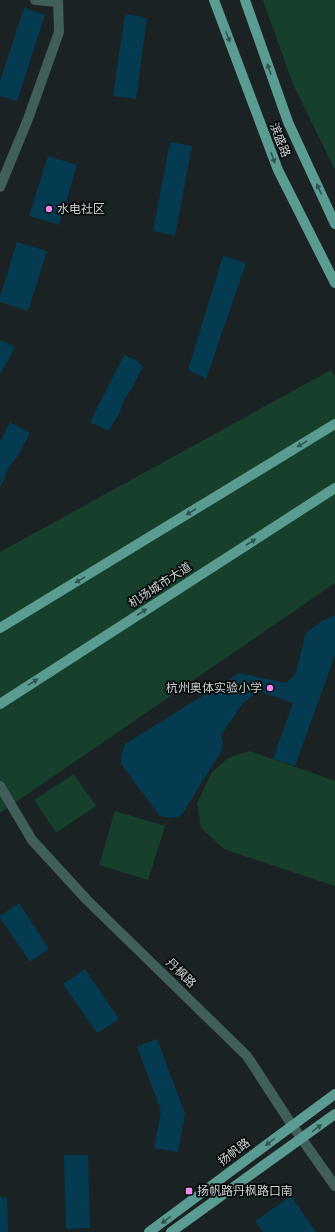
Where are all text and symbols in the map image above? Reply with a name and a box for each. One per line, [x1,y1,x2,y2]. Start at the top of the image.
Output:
one-way arrow [225,31,231,43]
one-way arrow [266,62,272,74]
street label: 滨盛路 [266,120,294,160]
one-way arrow [271,153,277,165]
one-way arrow [316,183,322,195]
place label: 水电社区 [57,201,105,217]
marker: 水电社区 [44,204,54,214]
one-way arrow [296,441,308,448]
one-way arrow [186,508,196,516]
one-way arrow [246,538,257,546]
street label: 机场城市大道 [125,559,195,611]
one-way arrow [74,576,86,583]
one-way arrow [137,608,147,616]
one-way arrow [27,679,39,686]
place label: 杭州奥体实验小学 [166,680,262,696]
marker: 杭州奥体实验小学 [265,683,275,693]
street label: 丹枫路 [162,955,200,991]
one-way arrow [311,1124,322,1132]
street label: 扬帆路 [215,1135,253,1169]
one-way arrow [264,1138,275,1146]
place label: 扬帆路丹枫路口南 [197,1183,293,1199]
marker: 扬帆路丹枫路口南 [184,1186,194,1196]
one-way arrow [160,1215,171,1224]

